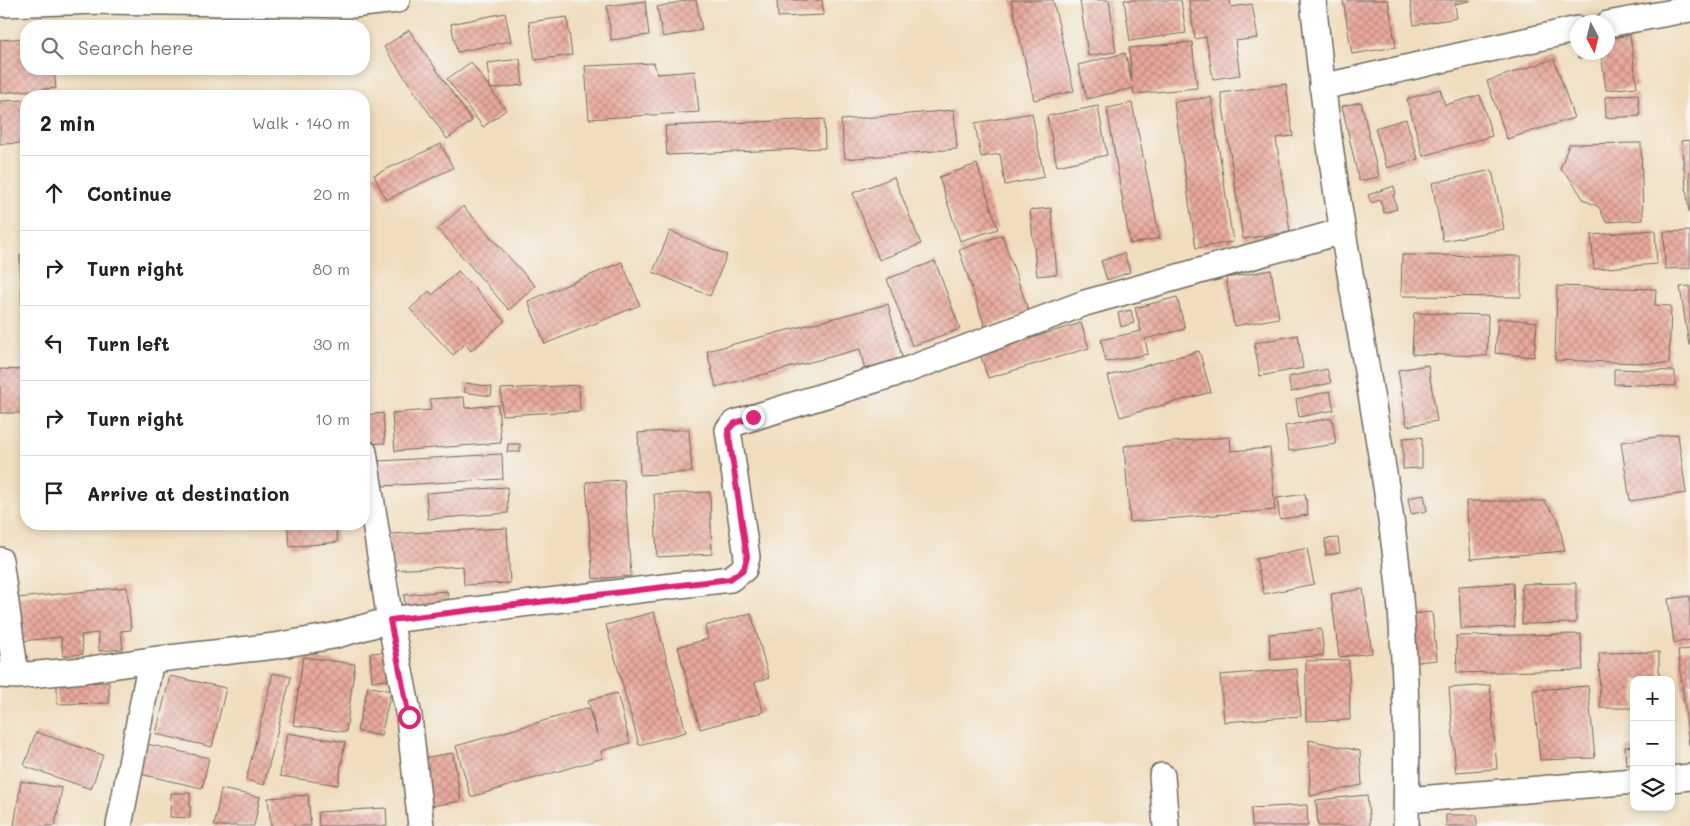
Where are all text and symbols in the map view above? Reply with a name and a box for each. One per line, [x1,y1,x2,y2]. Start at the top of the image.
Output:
north arrow [1570,15,1615,60]
search box [20,20,370,75]
icon: search [38,34,66,62]
text: Search here [78,35,194,60]
text: 2 min [40,109,95,136]
text: Walk · 140 m [252,112,350,133]
icon: ahead [40,179,68,207]
text: Continue [87,181,172,206]
text: 20 m [313,183,350,204]
icon: right [40,254,68,282]
text: Turn right [87,256,184,281]
text: 80 m [313,258,350,279]
icon: left [40,329,68,357]
text: Turn left [87,331,170,356]
text: 30 m [313,333,350,354]
icon: right [40,404,68,432]
text: Turn right [87,406,184,431]
route end [742,406,765,429]
text: 10 m [315,408,350,429]
icon: arrive [40,479,68,507]
text: Arrive at destination [87,481,290,506]
map controls [1630,676,1675,811]
button: + [1630,676,1675,721]
route start [398,706,421,729]
button: − [1630,721,1675,766]
button: layers [1630,766,1675,811]

